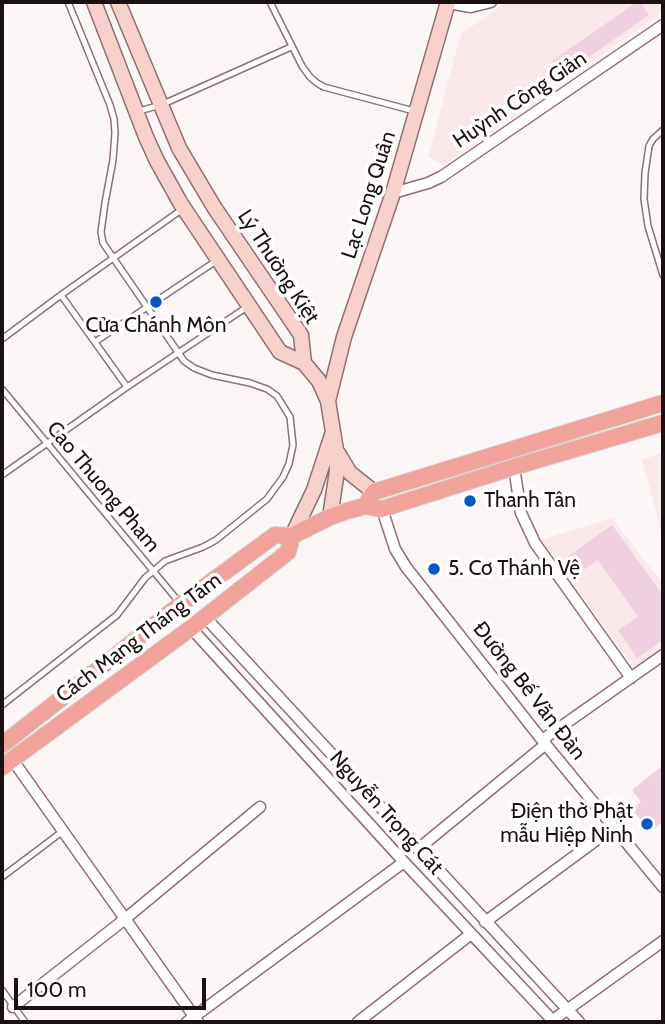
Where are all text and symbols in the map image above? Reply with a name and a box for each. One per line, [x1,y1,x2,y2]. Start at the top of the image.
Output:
street label: Huỳnh Công Giản [449,46,591,154]
street label: Lạc Long Quân [337,128,401,262]
street label: Lý Thường Kiệt [232,205,324,329]
marker: Cửa Chánh Môn [148,294,164,310]
place label: Cửa Chánh Môn [86,313,226,339]
street label: Cao Thuong Pham [41,416,165,558]
place label: Thanh Tân [484,488,576,514]
marker: Thanh Tân [462,493,478,509]
place label: 5. Cơ Thánh Vệ [448,556,580,582]
marker: 5. Cơ Thánh Vệ [426,561,442,577]
street label: Cách Mạng Tháng Tám [51,568,227,708]
street label: Đường Bế Văn Đàn [467,617,591,765]
street label: Nguyễn Trọng Cát [324,746,448,880]
place label: Điện thờ Phật mẫu Hiệp Ninh [500,799,633,849]
marker: Điện thờ Phật mẫu Hiệp Ninh [639,816,655,832]
scale bar [18,964,210,1008]
text: 100 m [27,977,86,1002]

